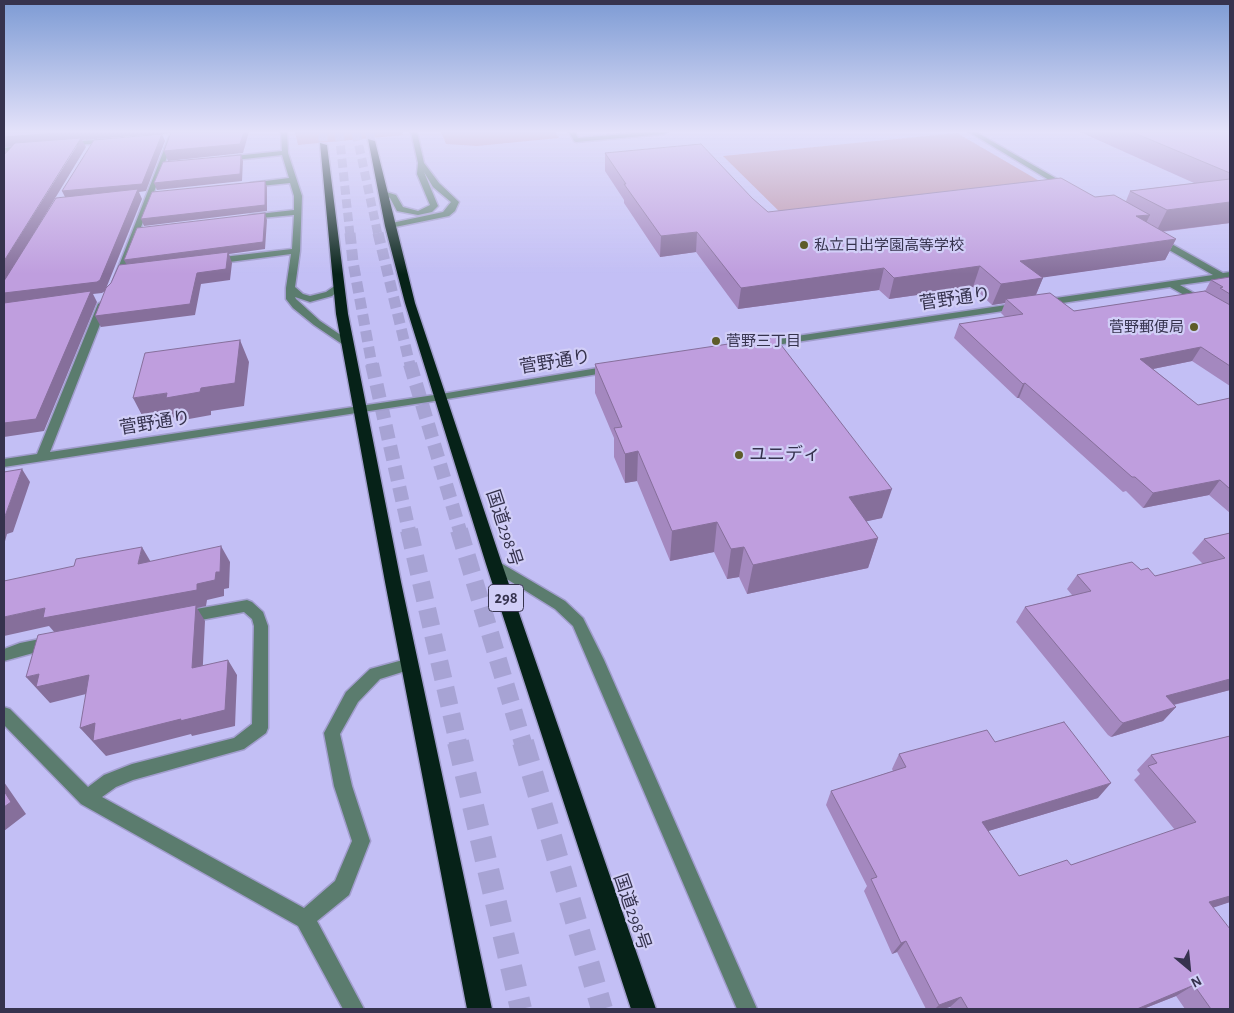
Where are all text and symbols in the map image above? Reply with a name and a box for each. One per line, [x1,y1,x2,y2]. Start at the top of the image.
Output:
place label: 私立日出学園高等学校 [814,236,964,254]
marker: 私立日出学園高等学校 [798,239,810,251]
street label: 菅野通り [918,283,992,315]
place label: 菅野郵便局 [1109,318,1184,336]
marker: 菅野郵便局 [1188,321,1200,333]
place label: 菅野三丁目 [726,332,801,350]
marker: 菅野三丁目 [710,335,722,347]
street label: 菅野通り [518,346,592,378]
street label: 菅野通り [118,407,192,439]
place label: ユニディ [749,444,821,466]
marker: ユニディ [733,449,745,461]
street label: 国道298号 [481,487,527,569]
road number: 298 [488,584,524,612]
street label: 国道298号 [609,871,655,953]
north arrow [1164,943,1214,993]
text: N [1188,973,1204,990]

